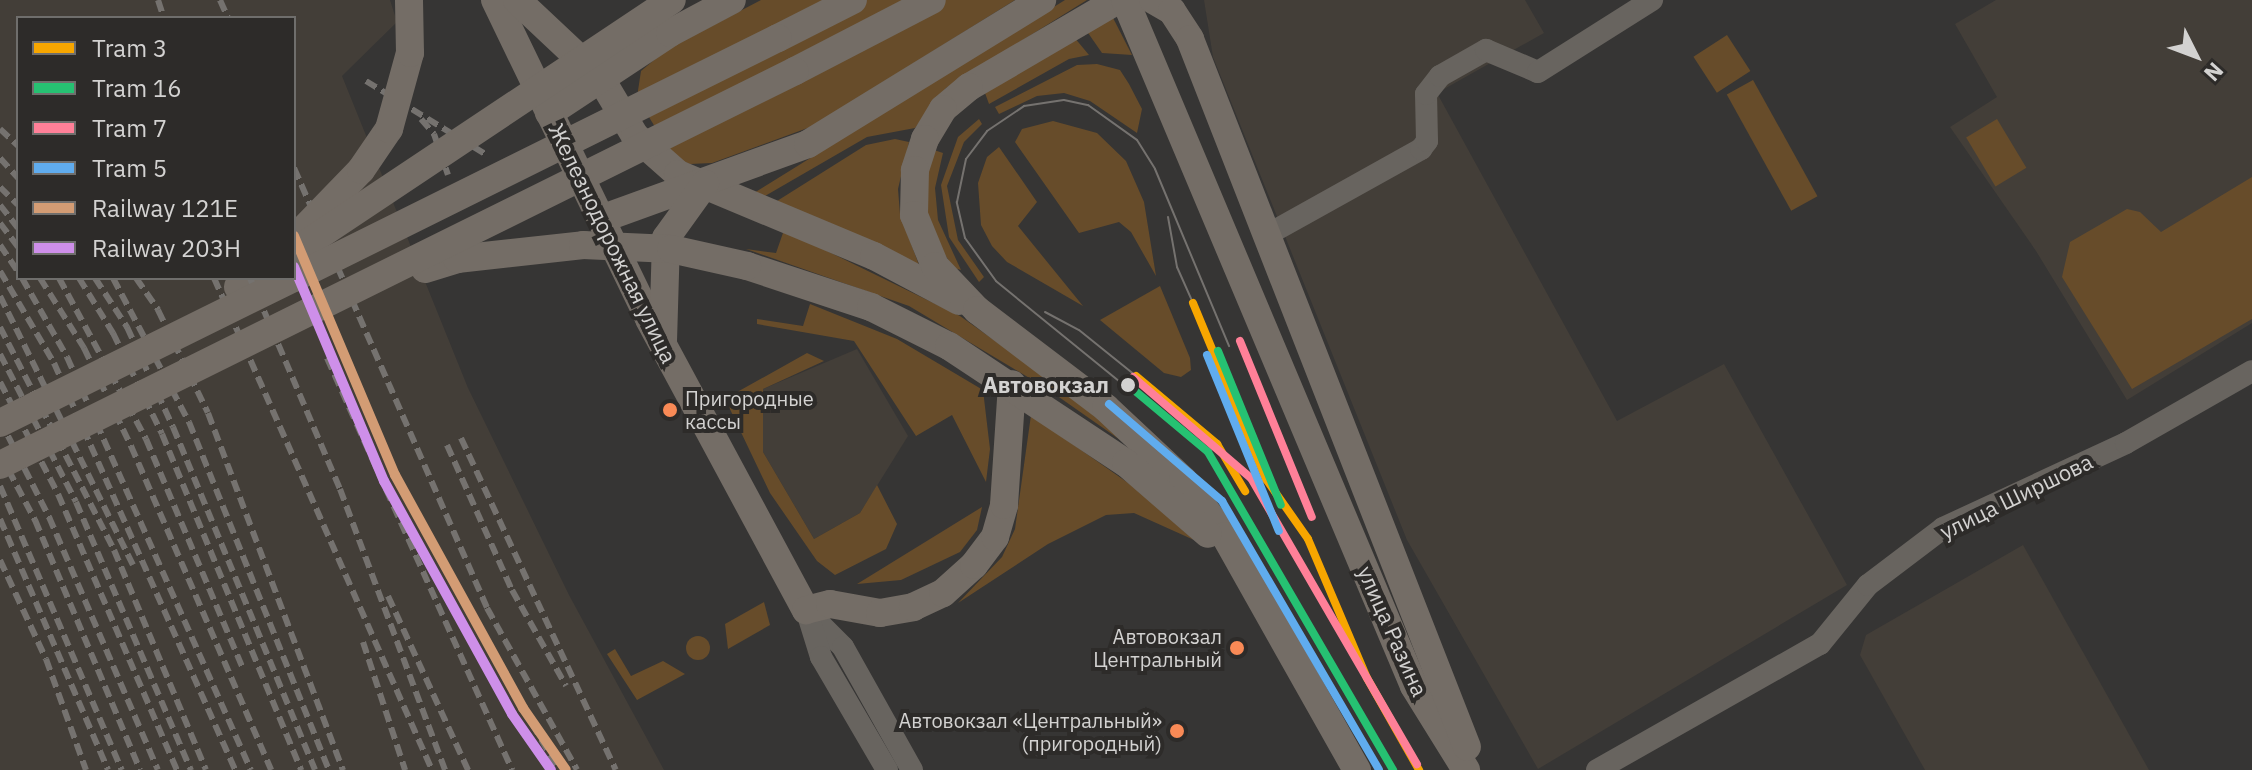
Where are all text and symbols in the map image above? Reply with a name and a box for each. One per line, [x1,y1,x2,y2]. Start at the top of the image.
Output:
legend [16,16,296,280]
north arrow [2156,16,2236,96]
text: Tram 3 [92,32,167,64]
text: N [2198,57,2230,88]
text: Tram 16 [92,72,182,104]
text: Tram 7 [92,112,167,144]
street label: Железнодорожная улица [543,119,683,367]
text: Tram 5 [92,152,167,184]
text: Railway 121Е [92,192,238,224]
text: Railway 203Н [92,232,241,264]
place label: Автовокзал [983,372,1109,398]
marker: Автовокзал [1116,373,1140,397]
place label: Пригородные кассы [685,386,814,433]
marker: Пригородные кассы [662,402,678,418]
street label: улица Ширшова [1935,448,2097,544]
street label: улица Разина [1353,562,1433,700]
place label: Автовокзал Центральный [1093,624,1222,671]
marker: Автовокзал Центральный [1229,640,1245,656]
place label: Автовокзал «Центральный» (пригородный) [899,708,1162,755]
marker: Автовокзал «Центральный» (пригородный) [1169,723,1185,739]

